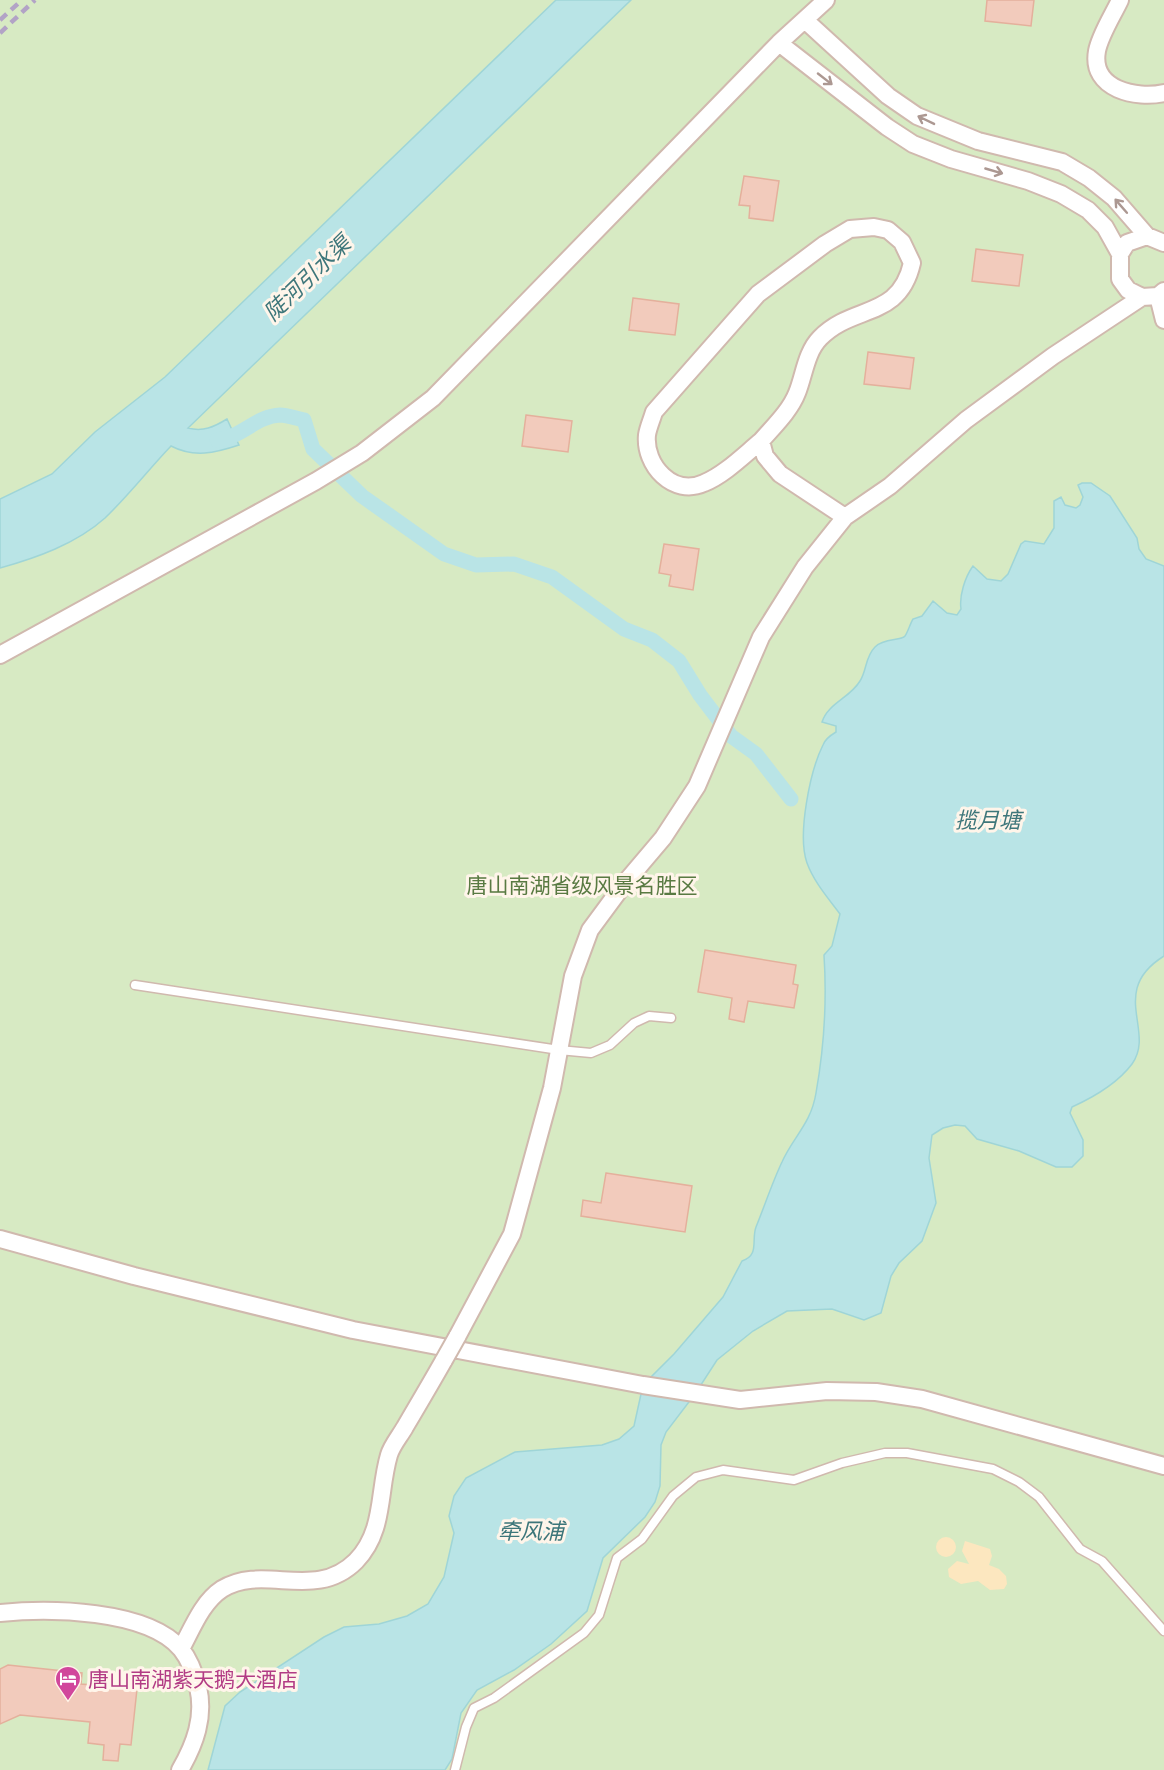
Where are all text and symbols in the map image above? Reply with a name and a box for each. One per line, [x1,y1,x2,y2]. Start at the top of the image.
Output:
one-way arrow [817,72,833,85]
one-way arrow [918,114,936,126]
one-way arrow [984,166,1003,177]
one-way arrow [1114,199,1128,214]
water label: 陡河引水渠 [257,227,359,327]
water label: 揽月塘 [955,805,1025,835]
park label: 唐山南湖省级风景名胜区 [467,871,698,899]
water label: 牵风浦 [498,1516,567,1546]
hotel icon: 唐山南湖紫天鹅大酒店 [53,1664,83,1702]
place label: 唐山南湖紫天鹅大酒店 [88,1665,298,1693]

